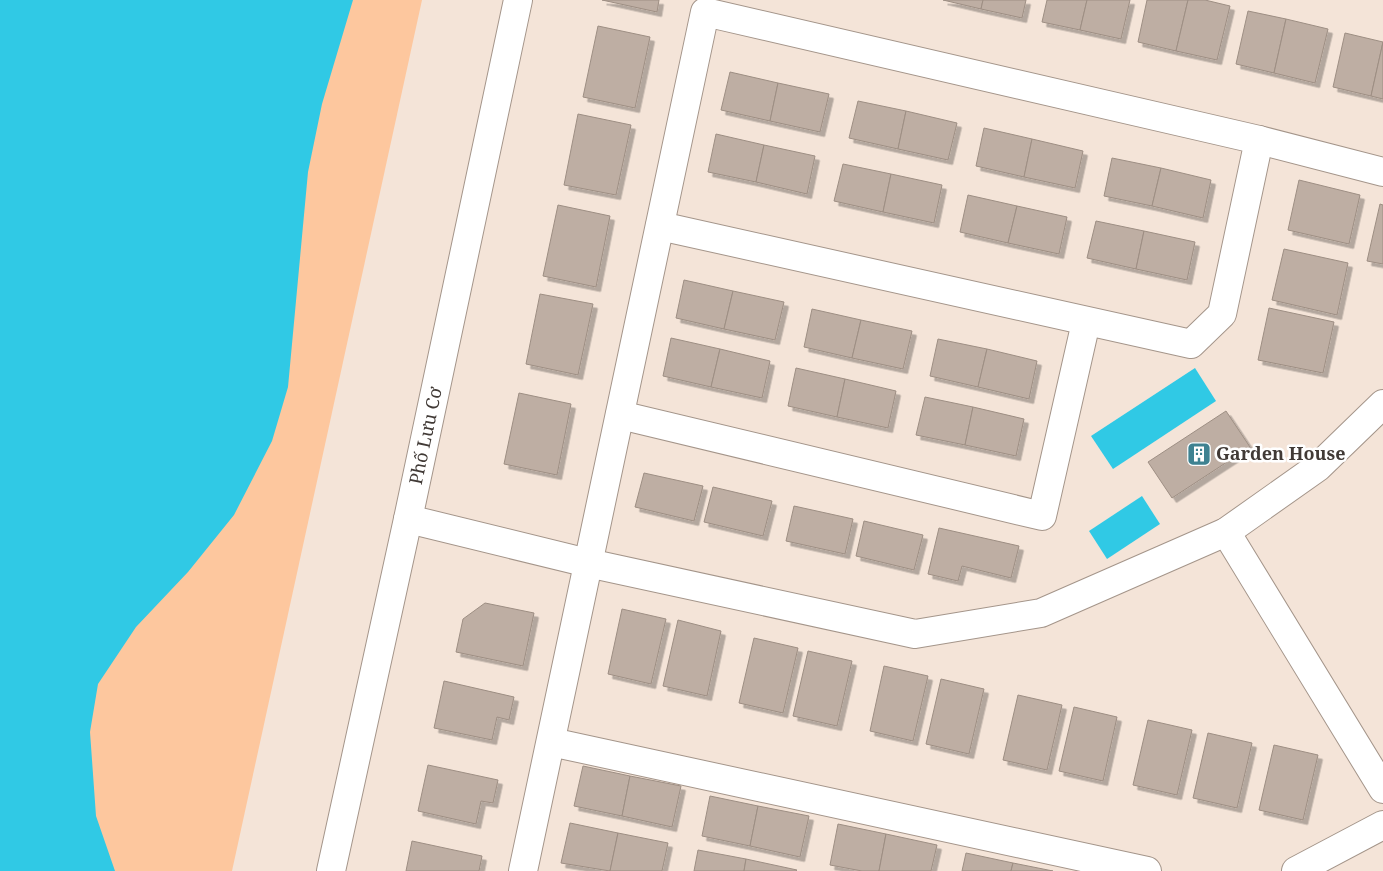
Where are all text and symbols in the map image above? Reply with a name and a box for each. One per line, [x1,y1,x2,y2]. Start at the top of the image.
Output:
street label: Phố Lưu Cơ [403,384,447,487]
building icon: Garden House [1186,441,1212,467]
place label: Garden House [1216,441,1346,465]

